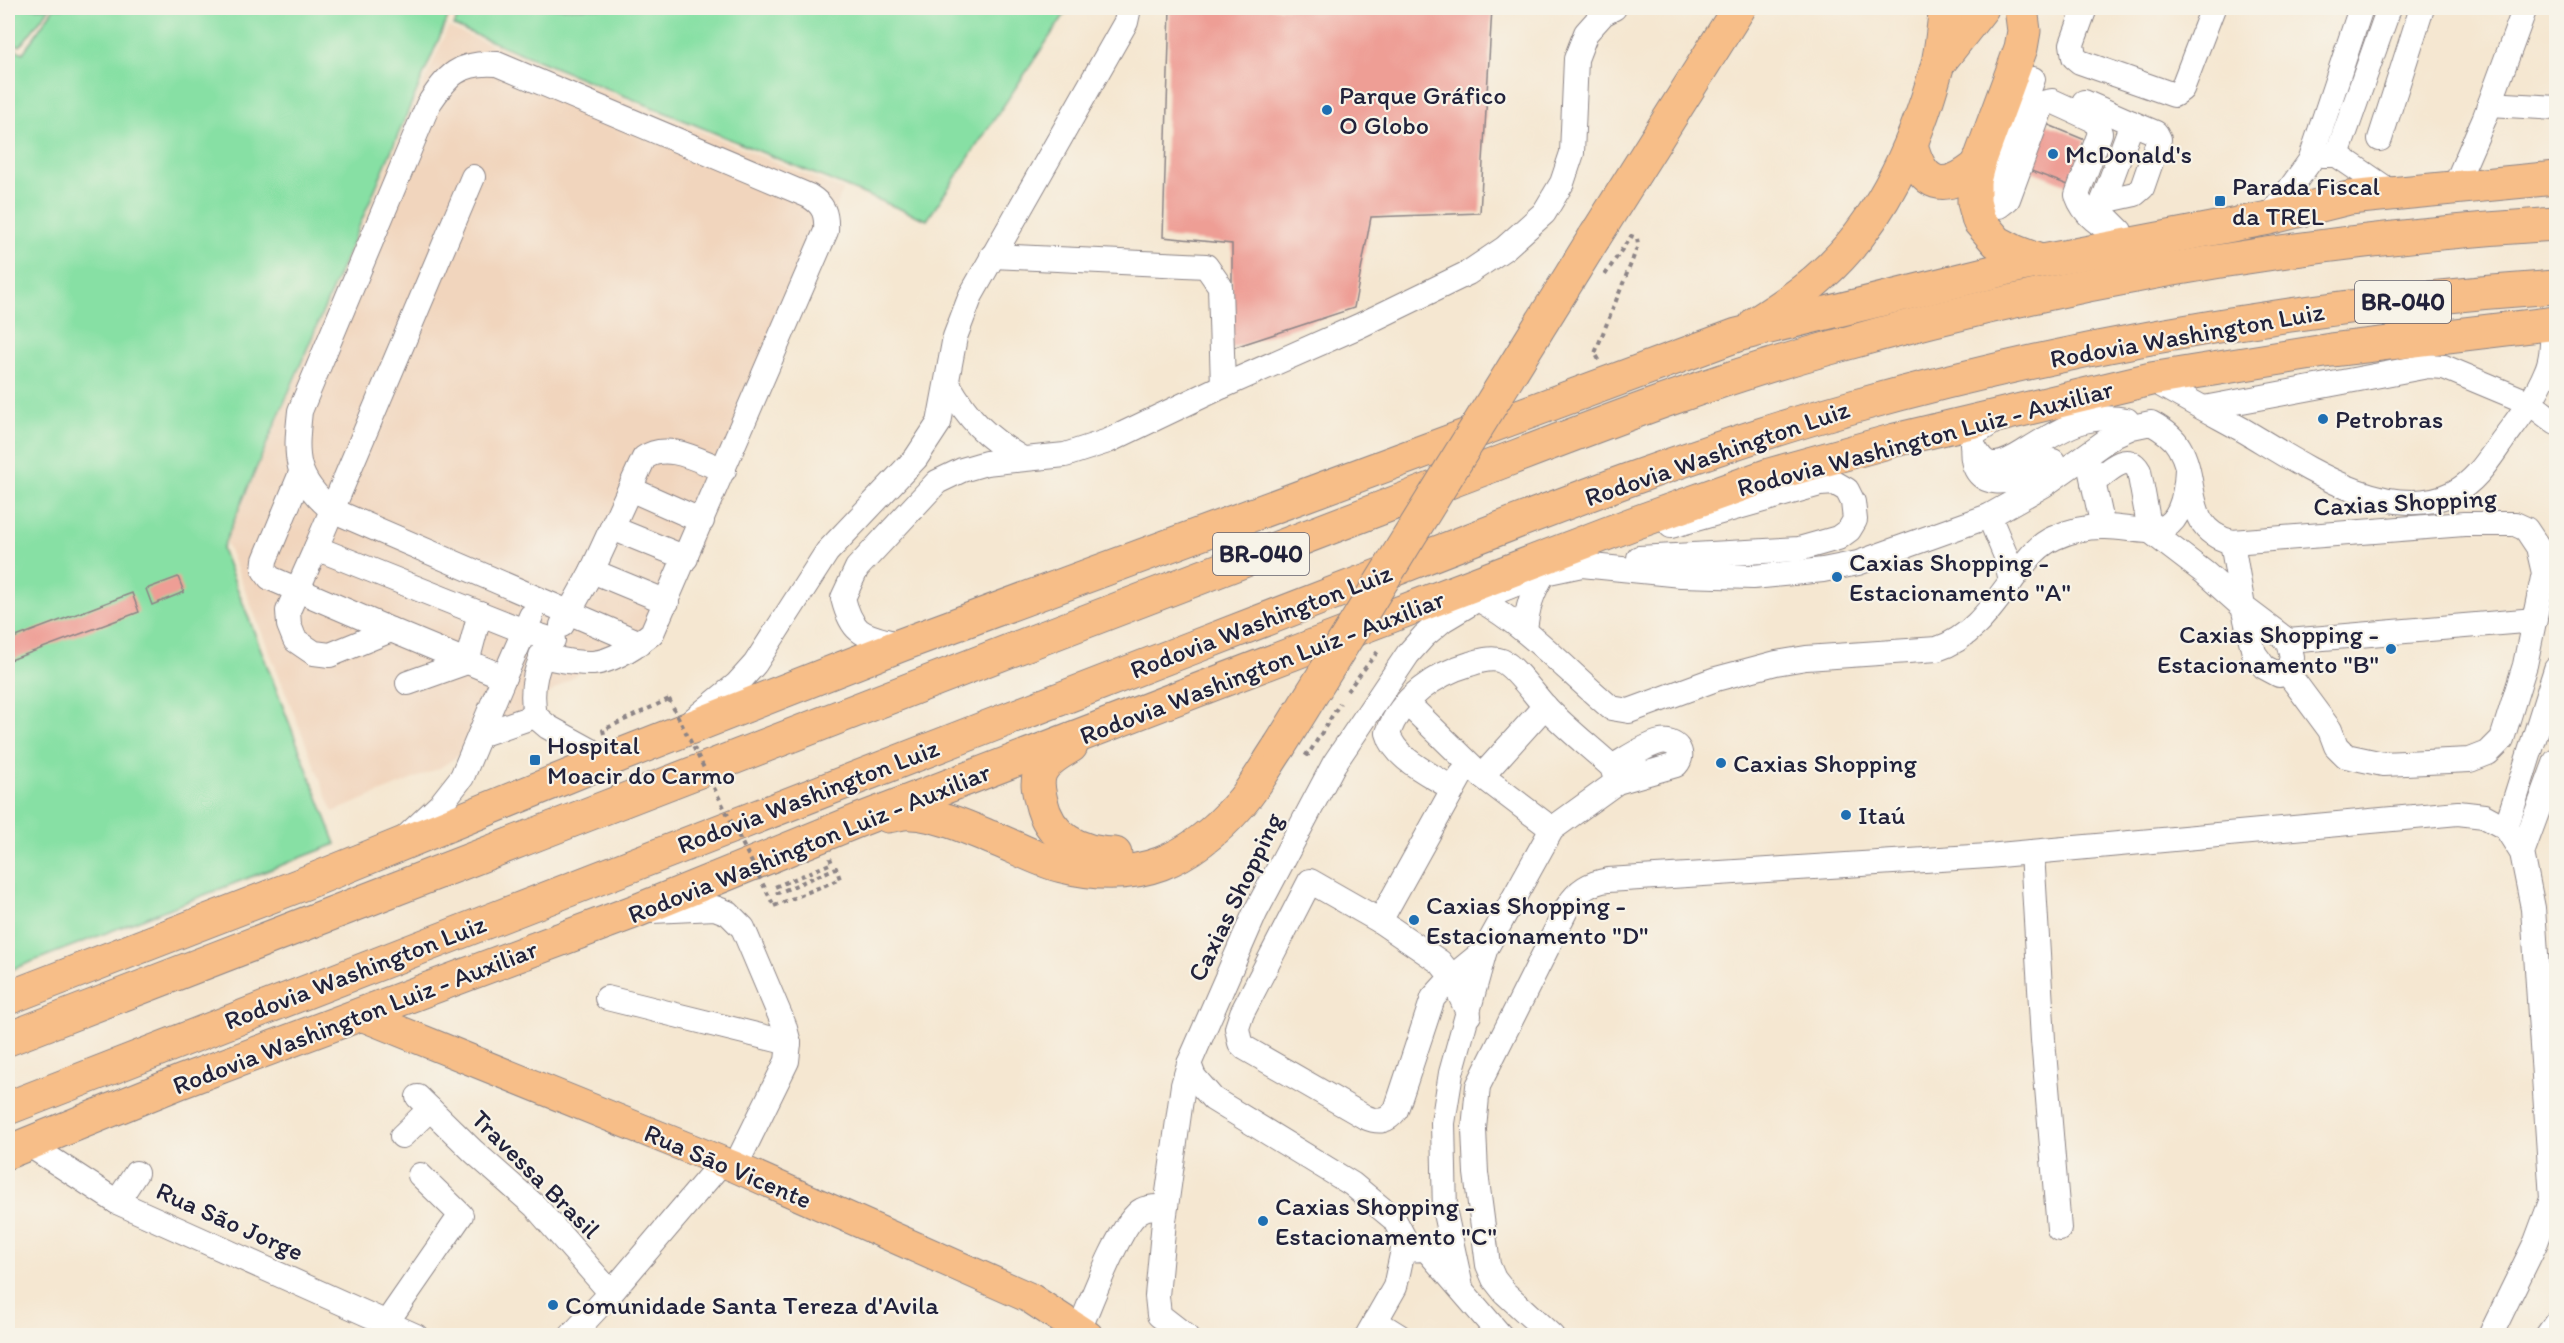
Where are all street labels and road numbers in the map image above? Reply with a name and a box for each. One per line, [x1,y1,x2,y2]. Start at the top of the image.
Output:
road number: BR-040 [2355,281,2451,323]
street label: Rodovia Washington Luiz [2047,295,2327,375]
street label: Rodovia Washington Luiz - Auxiliar [1733,372,2117,504]
street label: Rodovia Washington Luiz [1580,393,1854,513]
street label: Caxias Shopping [2312,481,2498,523]
road number: BR-040 [1213,533,1309,575]
street label: Rodovia Washington Luiz [1126,556,1396,686]
street label: Rodovia Washington Luiz - Auxiliar [1075,582,1449,751]
street label: Rodovia Washington Luiz [673,731,943,861]
street label: Rodovia Washington Luiz - Auxiliar [623,755,996,931]
street label: Caxias Shopping [1180,807,1290,987]
street label: Rodovia Washington Luiz [220,907,490,1037]
street label: Rodovia Washington Luiz - Auxiliar [168,932,542,1101]
street label: Travessa Brasil [465,1103,607,1245]
street label: Rua Sāo Vicente [640,1116,816,1216]
street label: Rua São Jorge [151,1174,309,1268]

